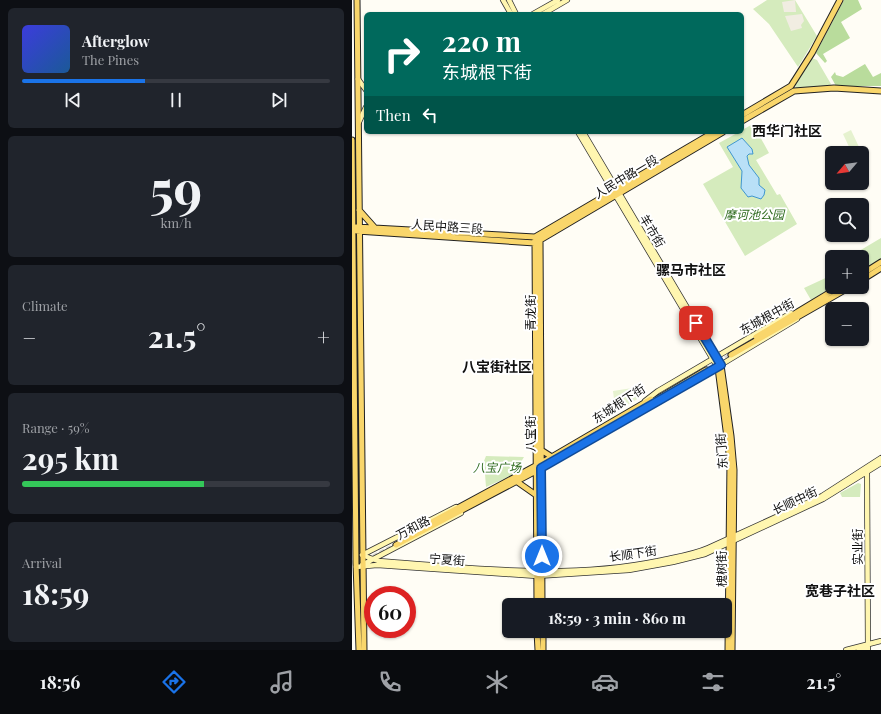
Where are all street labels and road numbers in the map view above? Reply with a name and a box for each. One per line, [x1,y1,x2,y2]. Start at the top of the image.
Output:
street label: 人民中路一段 [590,151,660,202]
street label: 羊市街 [637,211,669,250]
street label: 人民中路三段 [411,216,484,236]
street label: 青龙街 [522,295,538,331]
street label: 东城根中街 [736,295,797,338]
street label: 东城根下街 [589,380,648,426]
street label: 八宝街 [522,416,538,452]
street label: 东门街 [712,433,730,470]
street label: 长顺中街 [769,483,820,517]
street label: 万和路 [393,512,432,543]
street label: 实业街 [849,529,865,565]
street label: 长顺下街 [608,542,658,564]
street label: 宁夏街 [429,550,466,568]
street label: 槐树街 [713,551,729,587]

